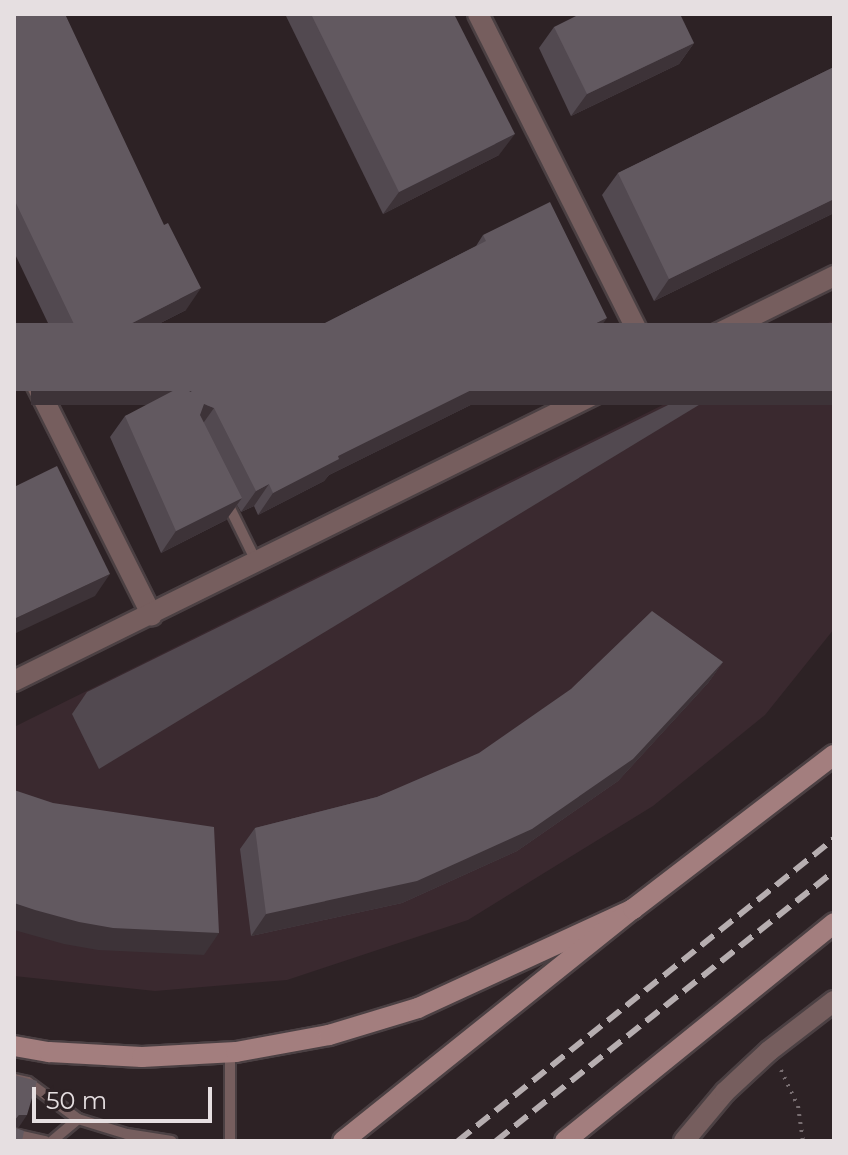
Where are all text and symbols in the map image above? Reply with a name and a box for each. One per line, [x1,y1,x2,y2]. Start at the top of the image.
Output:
scale bar [36,1071,216,1121]
text: 50 m [46,1086,107,1115]

